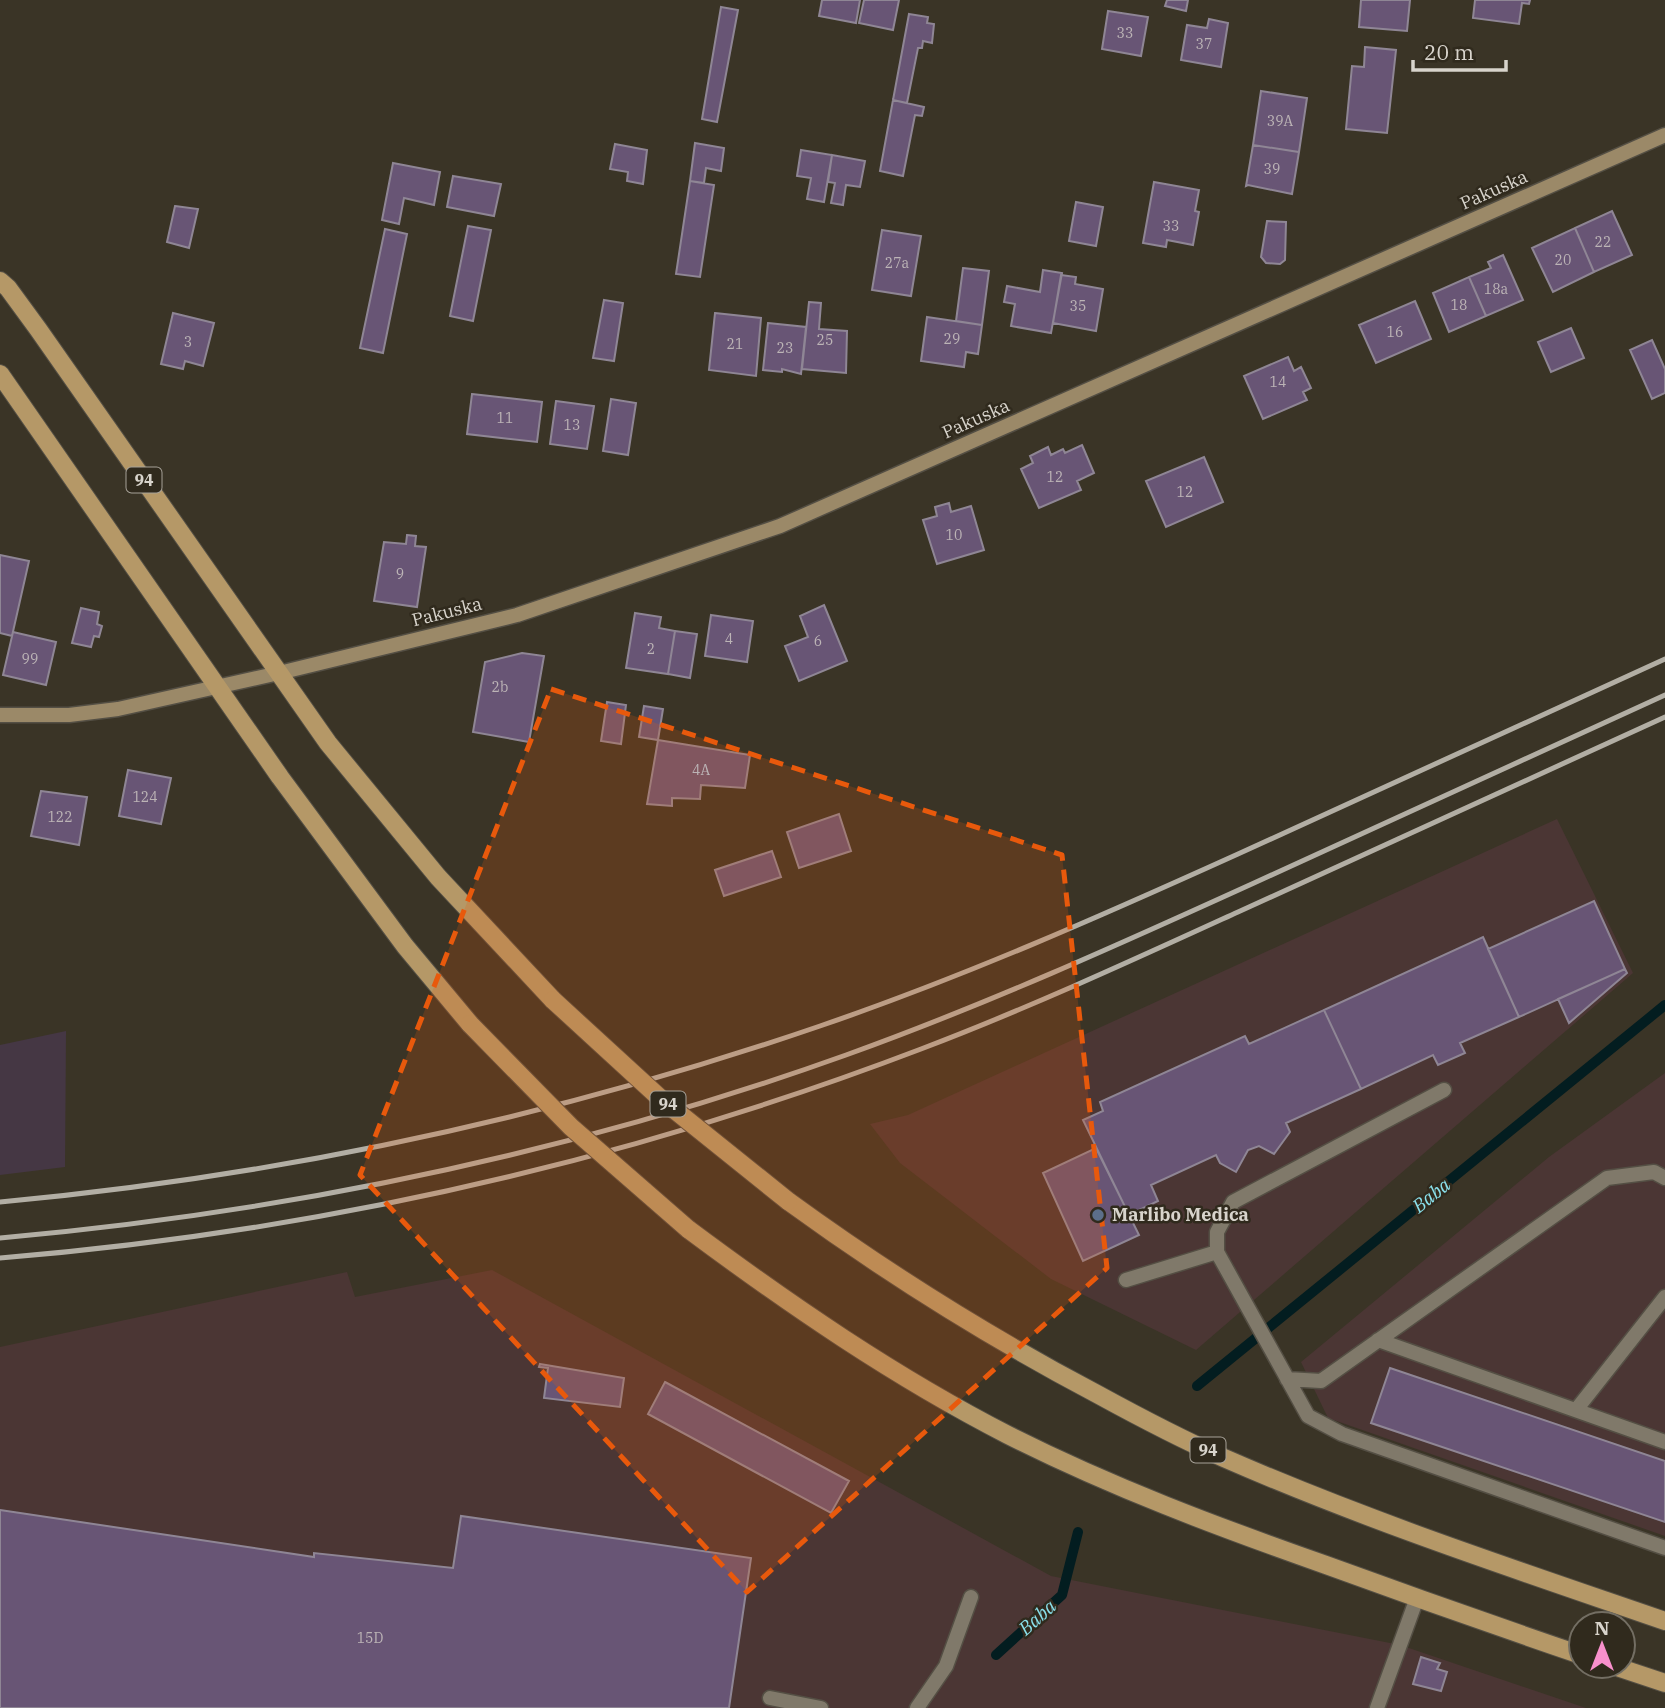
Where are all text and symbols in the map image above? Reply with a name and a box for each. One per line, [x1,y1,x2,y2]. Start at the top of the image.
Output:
house number: 33 [1117,24,1133,42]
scale bar [1413,28,1506,72]
house number: 37 [1196,35,1212,53]
text: 20 m [1424,38,1474,66]
house number: 39A [1267,112,1294,130]
house number: 39 [1264,160,1280,178]
street label: Pakuska [1457,164,1531,215]
house number: 33 [1163,217,1179,235]
house number: 22 [1595,233,1611,251]
house number: 20 [1555,251,1571,269]
house number: 27a [885,254,910,272]
house number: 18a [1484,280,1509,298]
house number: 18 [1451,296,1467,314]
house number: 35 [1070,297,1086,315]
house number: 16 [1387,323,1403,341]
house number: 29 [944,330,960,348]
house number: 25 [817,331,833,349]
house number: 3 [184,333,192,351]
house number: 21 [727,335,743,353]
house number: 23 [777,339,793,357]
house number: 14 [1270,373,1286,391]
street label: Pakuska [939,393,1013,444]
house number: 11 [497,409,513,427]
house number: 13 [564,416,580,434]
road number: 94 [127,467,162,492]
house number: 12 [1047,468,1063,486]
house number: 12 [1177,483,1193,501]
house number: 10 [946,526,962,544]
house number: 9 [396,565,404,583]
street label: Pakuska [409,592,484,631]
house number: 4 [725,630,733,648]
house number: 6 [814,632,822,650]
house number: 2 [647,640,655,658]
house number: 99 [22,650,38,668]
house number: 2b [492,678,508,696]
house number: 4A [692,761,710,779]
house number: 124 [132,788,158,806]
house number: 122 [47,808,73,826]
road number: 94 [650,1092,686,1116]
water label: Baba [1406,1172,1455,1218]
place label: Marlibo Medica [1112,1203,1249,1226]
marker: Marlibo Medica [1090,1207,1106,1223]
road number: 94 [1190,1438,1226,1462]
water label: Baba [1013,1594,1061,1641]
north arrow [1567,1610,1637,1680]
text: N [1594,1616,1610,1640]
house number: 15D [357,1629,383,1647]

